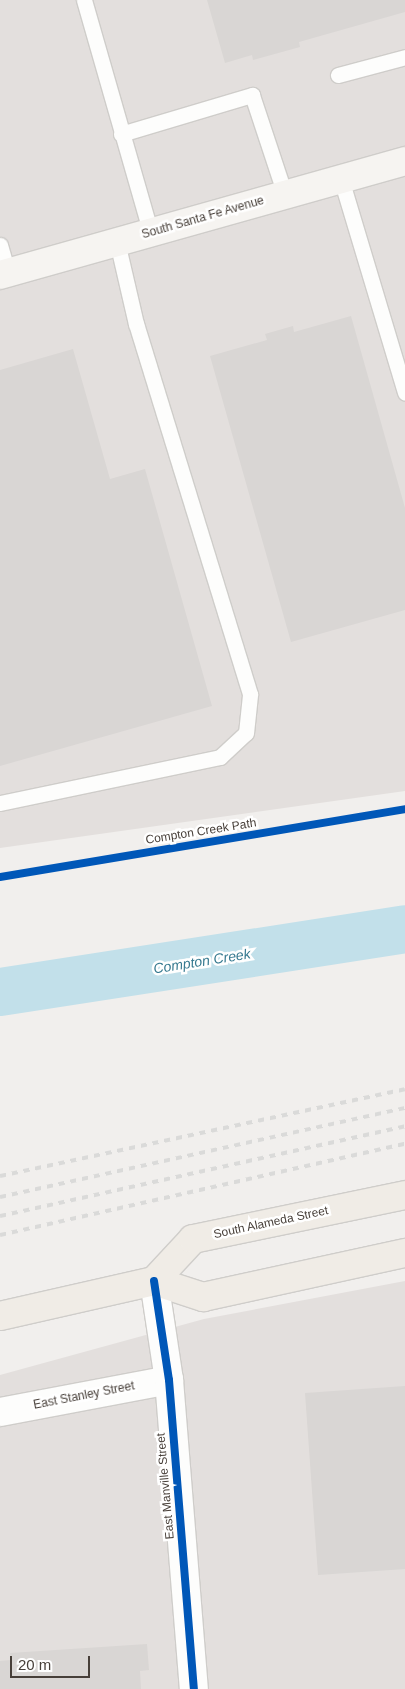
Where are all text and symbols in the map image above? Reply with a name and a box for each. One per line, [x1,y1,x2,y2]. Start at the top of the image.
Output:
street label: South Santa Fe Avenue [140,194,266,242]
street label: Compton Creek Path [145,816,257,848]
water label: Compton Creek [152,945,252,977]
street label: South Alameda Street [212,1204,330,1242]
street label: East Stanley Street [32,1379,136,1413]
street label: East Manville Street [154,1432,178,1540]
scale bar [12,1646,92,1678]
text: 20 m [18,1656,51,1673]

